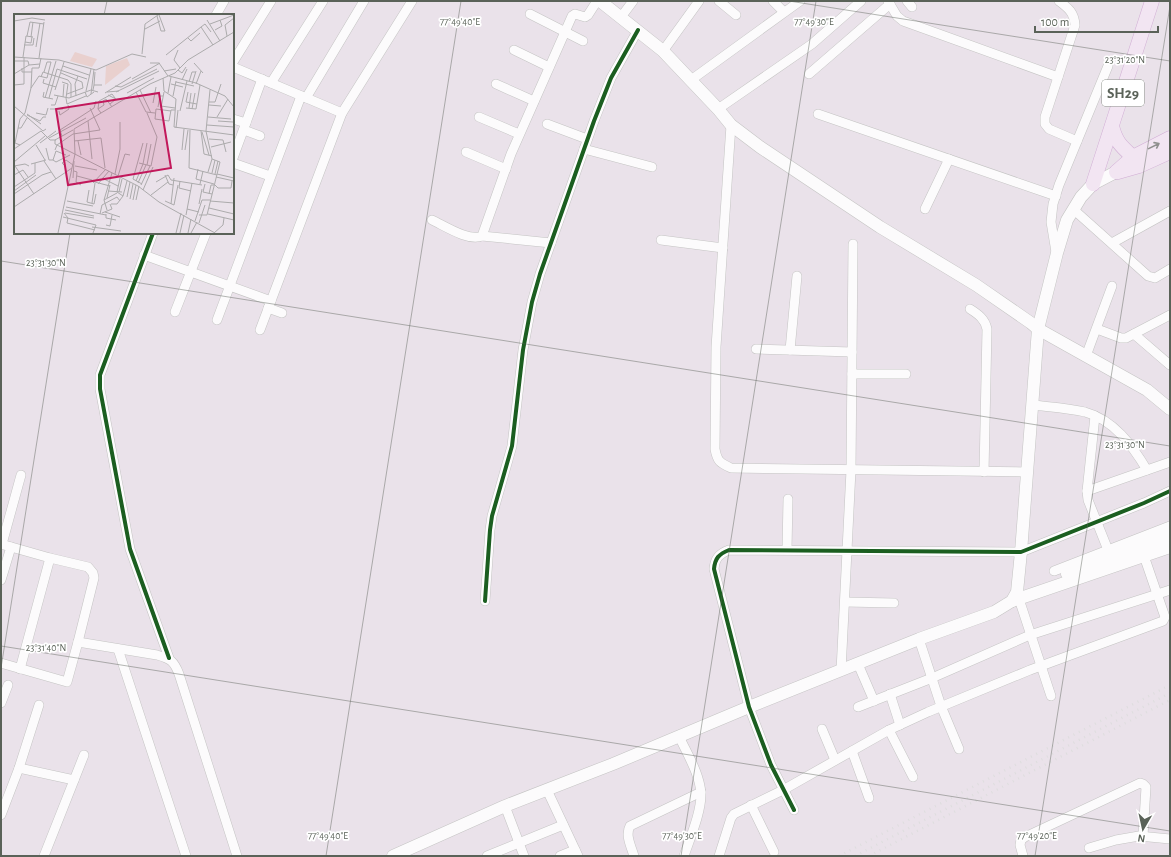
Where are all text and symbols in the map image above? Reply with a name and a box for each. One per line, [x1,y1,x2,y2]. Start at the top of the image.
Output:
scale bar [1035,8,1158,34]
inset map [14,14,234,234]
text: 100 m [1041,16,1069,28]
text: 77°49'40"E [440,17,480,27]
text: 77°49'30"E [794,17,834,27]
text: 23°31'20"N [1105,55,1145,65]
road number: SH29 [1102,80,1144,106]
one-way arrow [1147,142,1159,149]
text: 23°31'30"N [26,258,66,268]
text: 23°31'30"N [1105,440,1145,450]
text: 23°31'40"N [26,643,66,653]
north arrow [1123,809,1163,849]
text: 77°49'40"E [308,831,348,841]
text: 77°49'30"E [662,831,702,841]
text: 77°49'20"E [1017,831,1057,841]
text: N [1137,832,1146,844]

